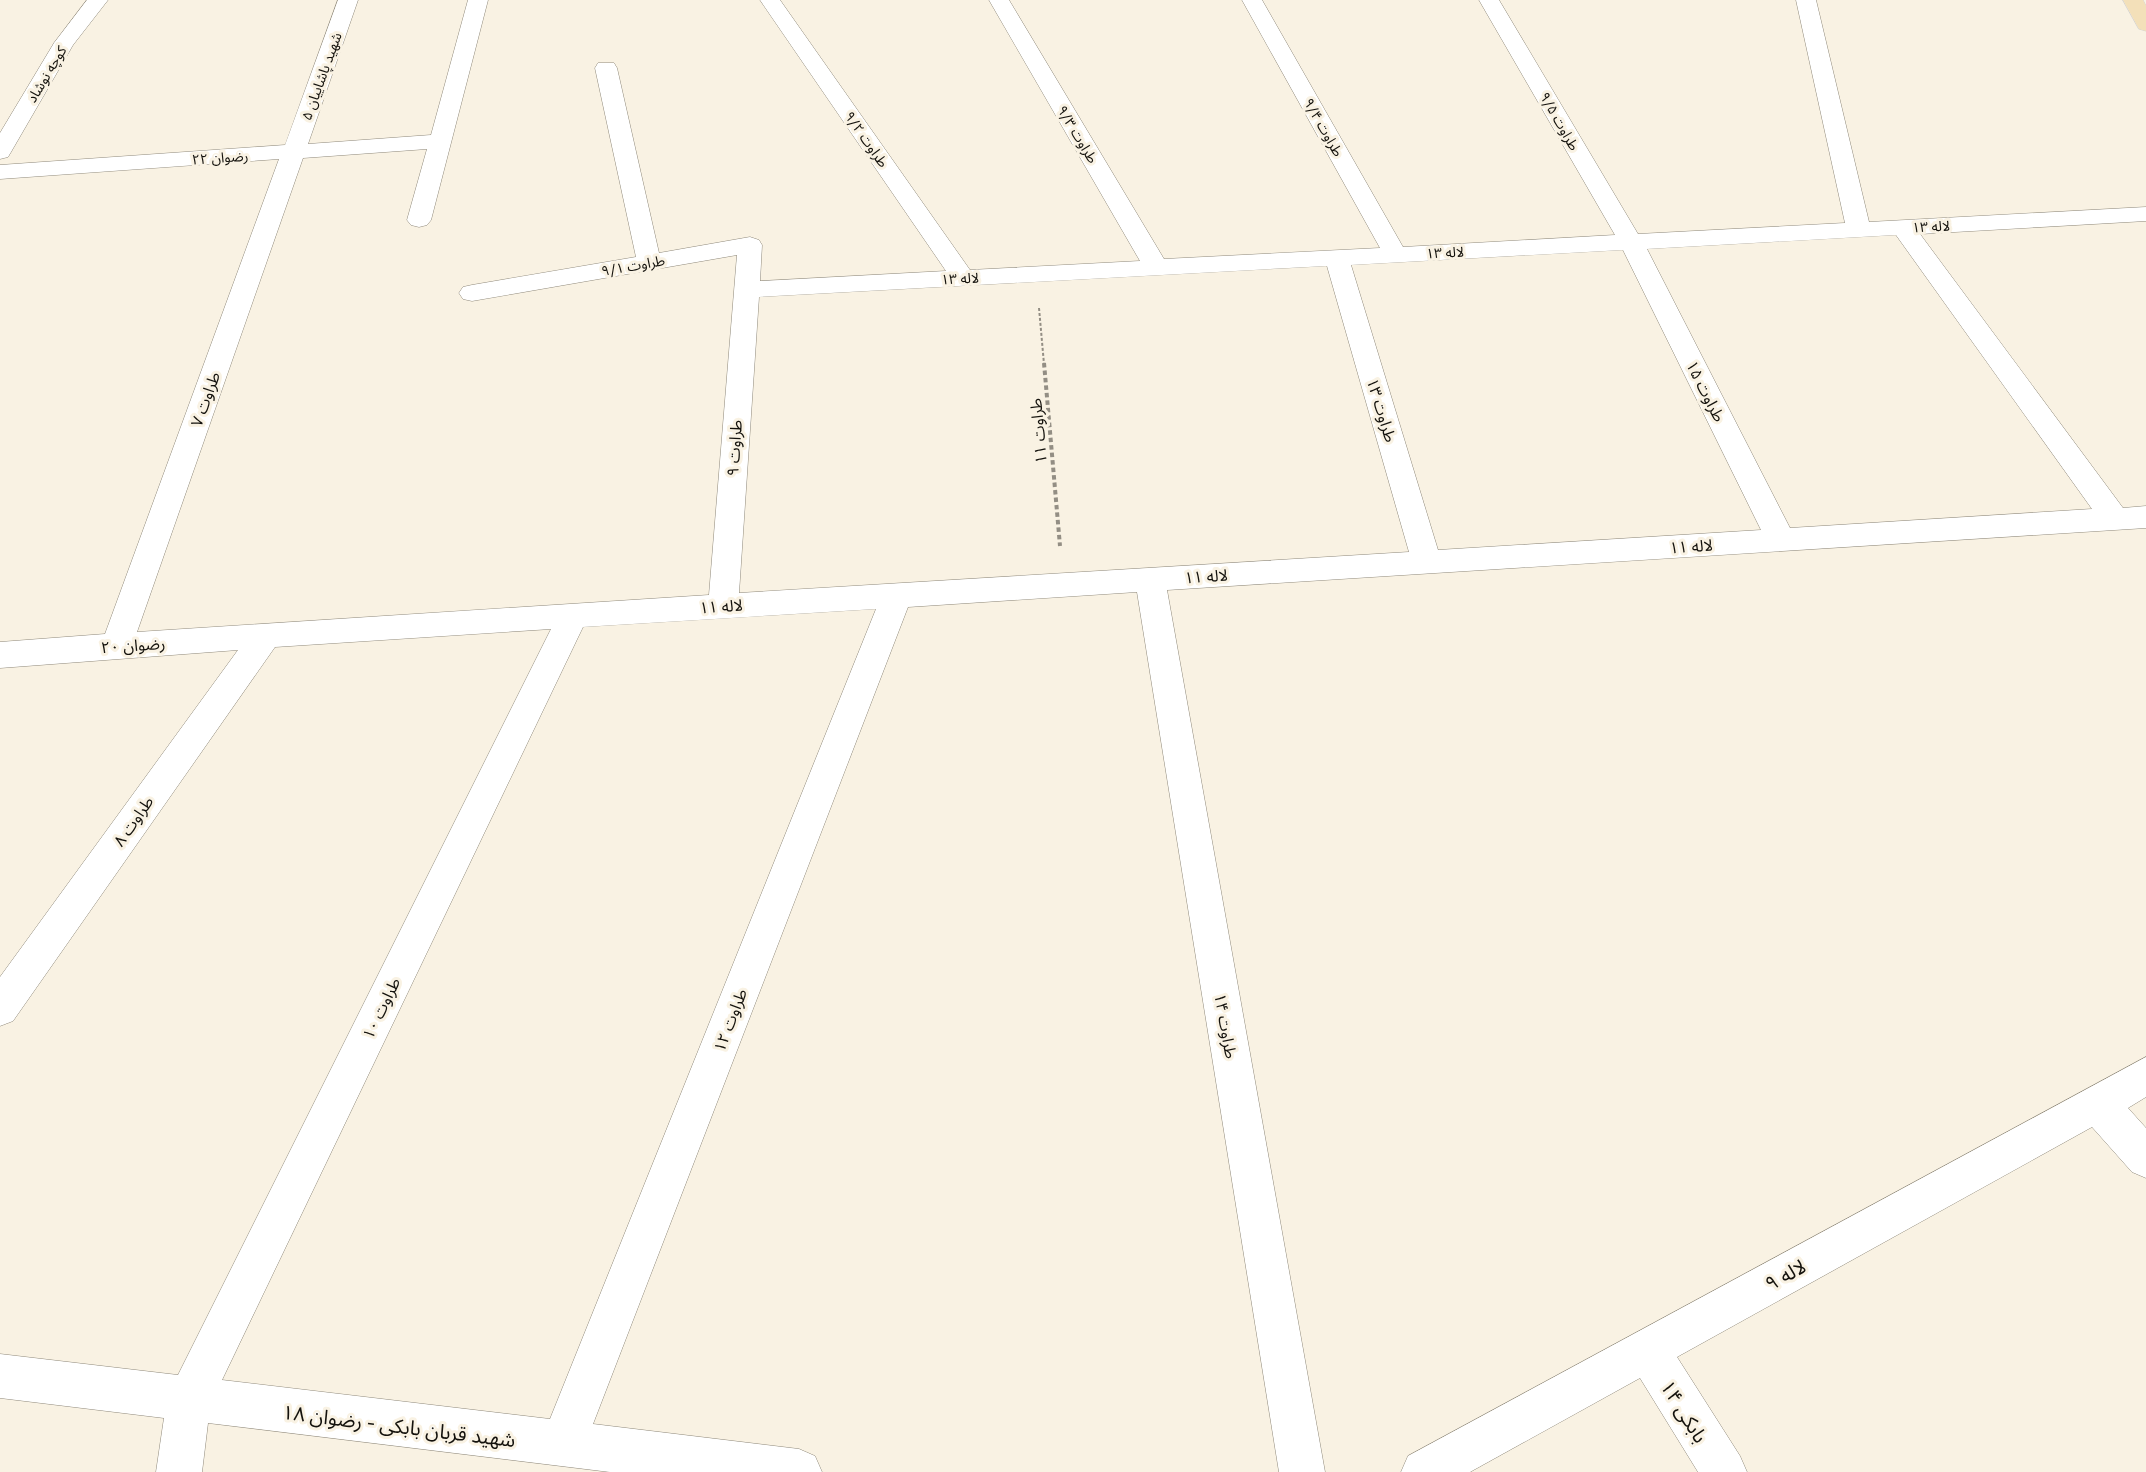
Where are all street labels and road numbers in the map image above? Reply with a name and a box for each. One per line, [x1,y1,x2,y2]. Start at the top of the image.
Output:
street label: شهید پاشاییان ۵ [297,30,347,123]
street label: کوچه نوشاد [22,42,71,106]
street label: طراوت ۹/۵ [1536,89,1583,154]
street label: طراوت ۹/۴ [1300,95,1347,160]
street label: طراوت ۹/۳ [1053,102,1102,167]
street label: طراوت ۹/۲ [841,108,892,171]
street label: رضوان ۲۲ [191,147,249,168]
street label: لاله ۱۳ [1912,217,1950,235]
street label: لاله ۱۳ [1426,243,1464,261]
street label: طراوت ۹/۱ [600,251,666,280]
street label: لاله ۱۳ [941,269,979,287]
street label: طراوت ۱۵ [1682,357,1730,425]
street label: طراوت ۷ [186,369,224,429]
street label: طراوت ۱۳ [1363,376,1401,445]
street label: طراوت ۱۱ [1025,397,1051,465]
street label: طراوت ۹ [722,419,746,477]
street label: لاله ۱۱ [1669,535,1713,557]
street label: لاله ۱۱ [1184,565,1228,587]
street label: لاله ۱۱ [699,595,743,617]
street label: رضوان ۲۰ [100,633,166,657]
street label: طراوت ۸ [109,792,158,850]
street label: طراوت ۱۰ [358,974,405,1042]
street label: طراوت ۱۲ [709,985,751,1054]
street label: طراوت ۱۴ [1210,992,1242,1060]
street label: لاله ۹ [1760,1253,1810,1295]
street label: بابکی ۱۴ [1656,1375,1714,1447]
street label: شهید قربان بابکی - رضوان ۱۸ [281,1399,517,1452]

